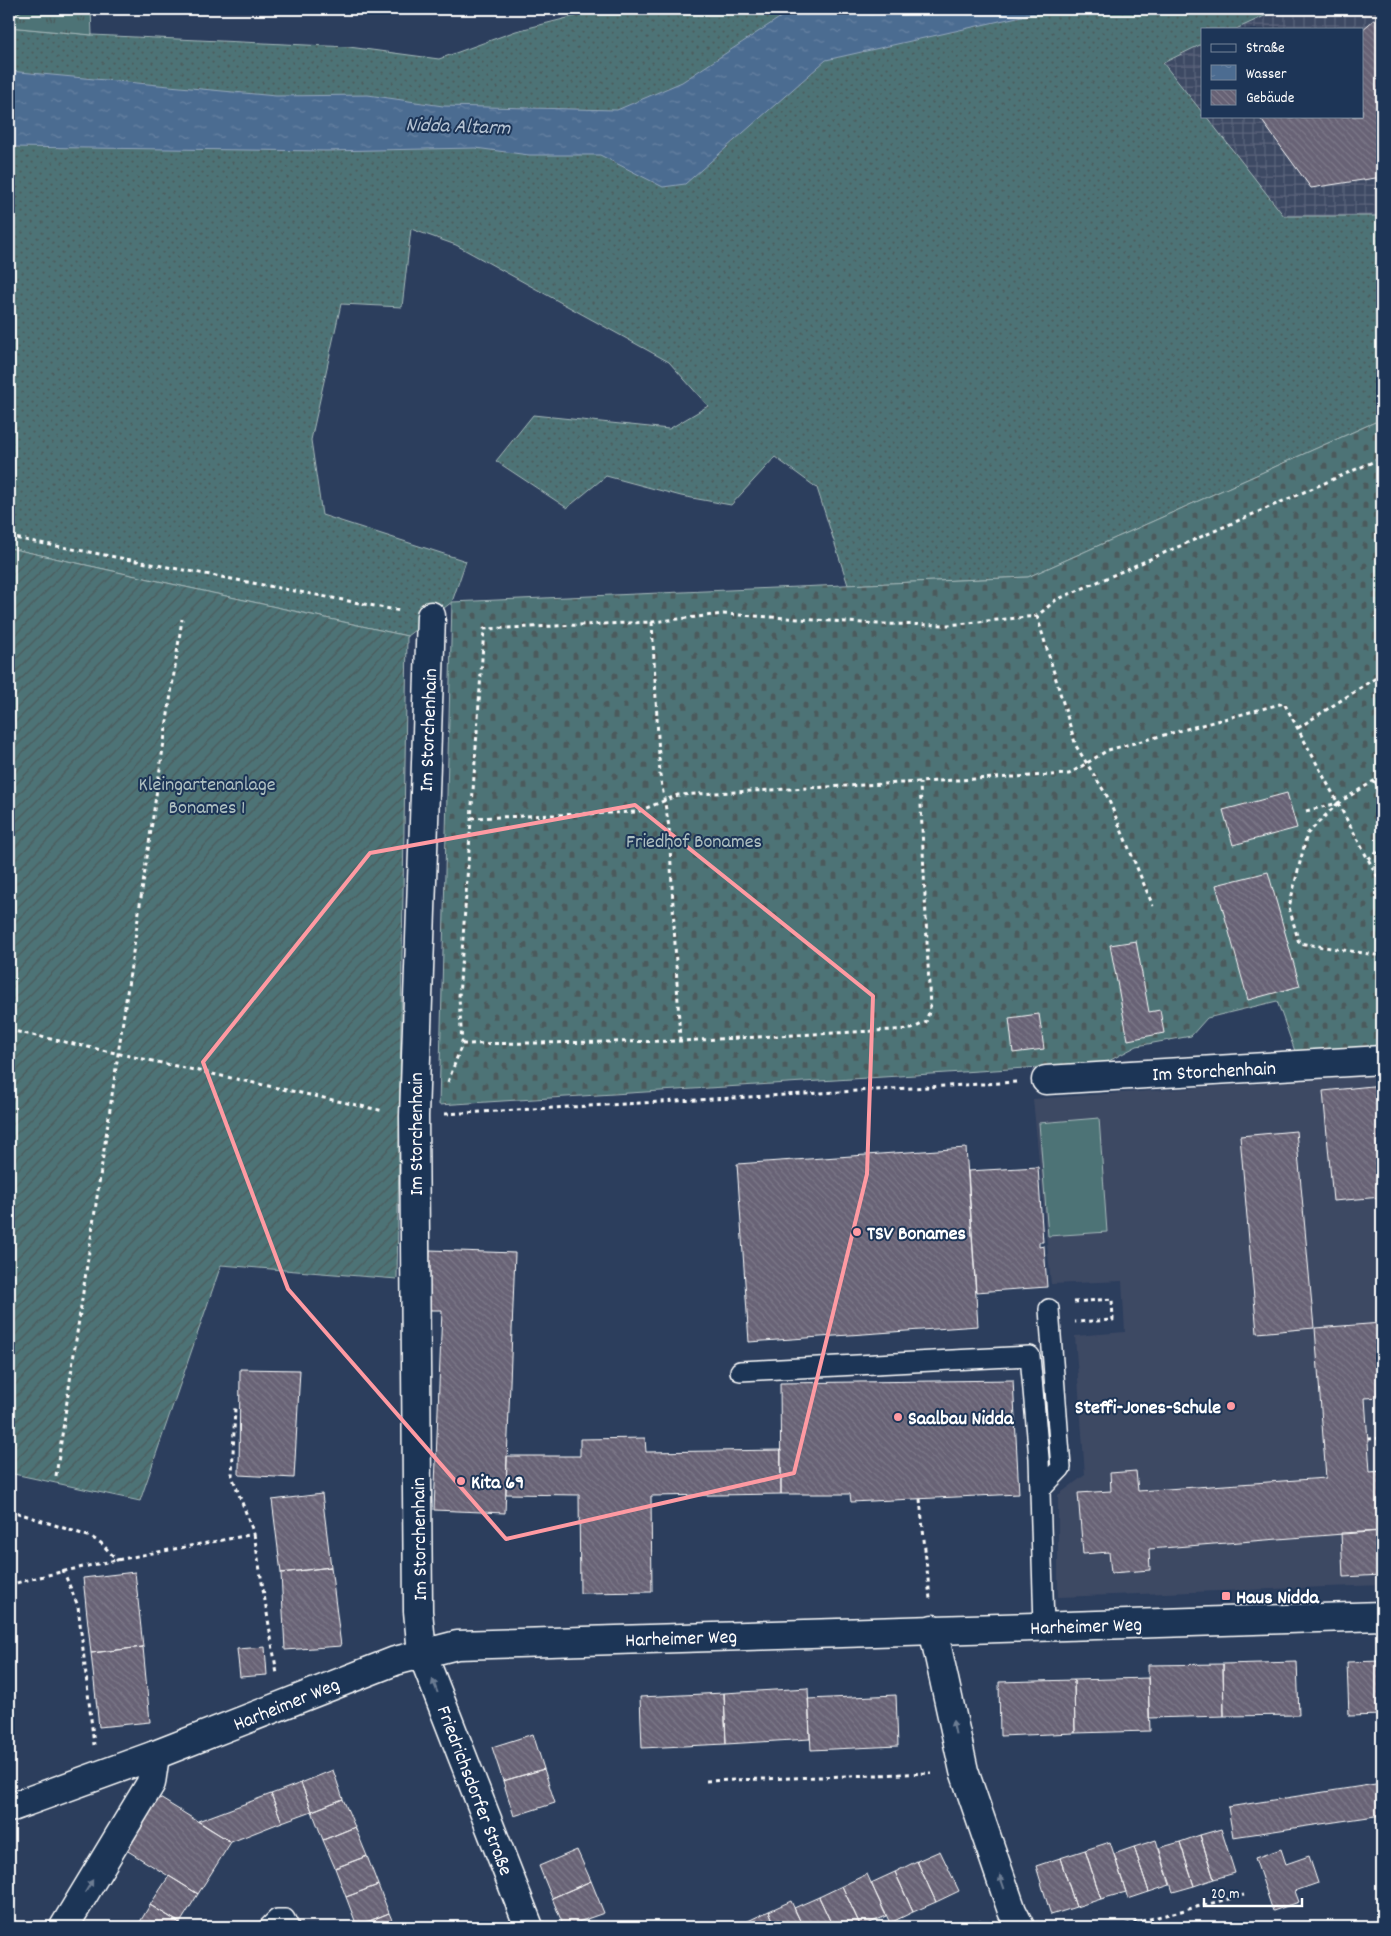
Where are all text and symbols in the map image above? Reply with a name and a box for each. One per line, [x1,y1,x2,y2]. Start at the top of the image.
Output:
legend [1201,28,1364,118]
text: Straße [1246,38,1285,60]
text: Wasser [1246,64,1287,86]
text: Gebäude [1246,88,1295,110]
water label: Nidda Altarm [405,111,511,145]
street label: Im Storchenhain [414,668,446,792]
park label: Kleingartenanlage Bonames 1 [139,772,276,823]
park label: Friedhof Bonames [626,829,762,857]
street label: Im Storchenhain [1152,1056,1277,1090]
street label: Im Storchenhain [404,1072,432,1196]
place label: TSV Bonames [867,1221,966,1249]
marker: TSV Bonames [851,1226,863,1238]
place label: Steffi-Jones-Schule [1075,1395,1221,1423]
marker: Steffi-Jones-Schule [1225,1400,1237,1412]
place label: Saalbau Nidda [908,1406,1014,1434]
marker: Saalbau Nidda [892,1411,904,1423]
place label: Kita 69 [471,1470,524,1498]
marker: Kita 69 [455,1475,467,1487]
street label: Im Storchenhain [406,1477,436,1601]
place label: Haus Nidda [1236,1585,1320,1613]
marker: Haus Nidda [1220,1590,1232,1602]
street label: Harheimer Weg [1030,1612,1143,1644]
street label: Harheimer Weg [625,1624,738,1656]
street label: Harheimer Weg [230,1672,344,1740]
one-way arrow [431,1678,439,1693]
street label: Friedrichsdorfer Straße [428,1702,519,1880]
one-way arrow [950,1720,958,1735]
one-way arrow [998,1874,1006,1889]
scale bar [1204,1876,1301,1908]
one-way arrow [85,1879,94,1892]
text: 20 m [1211,1884,1239,1906]

